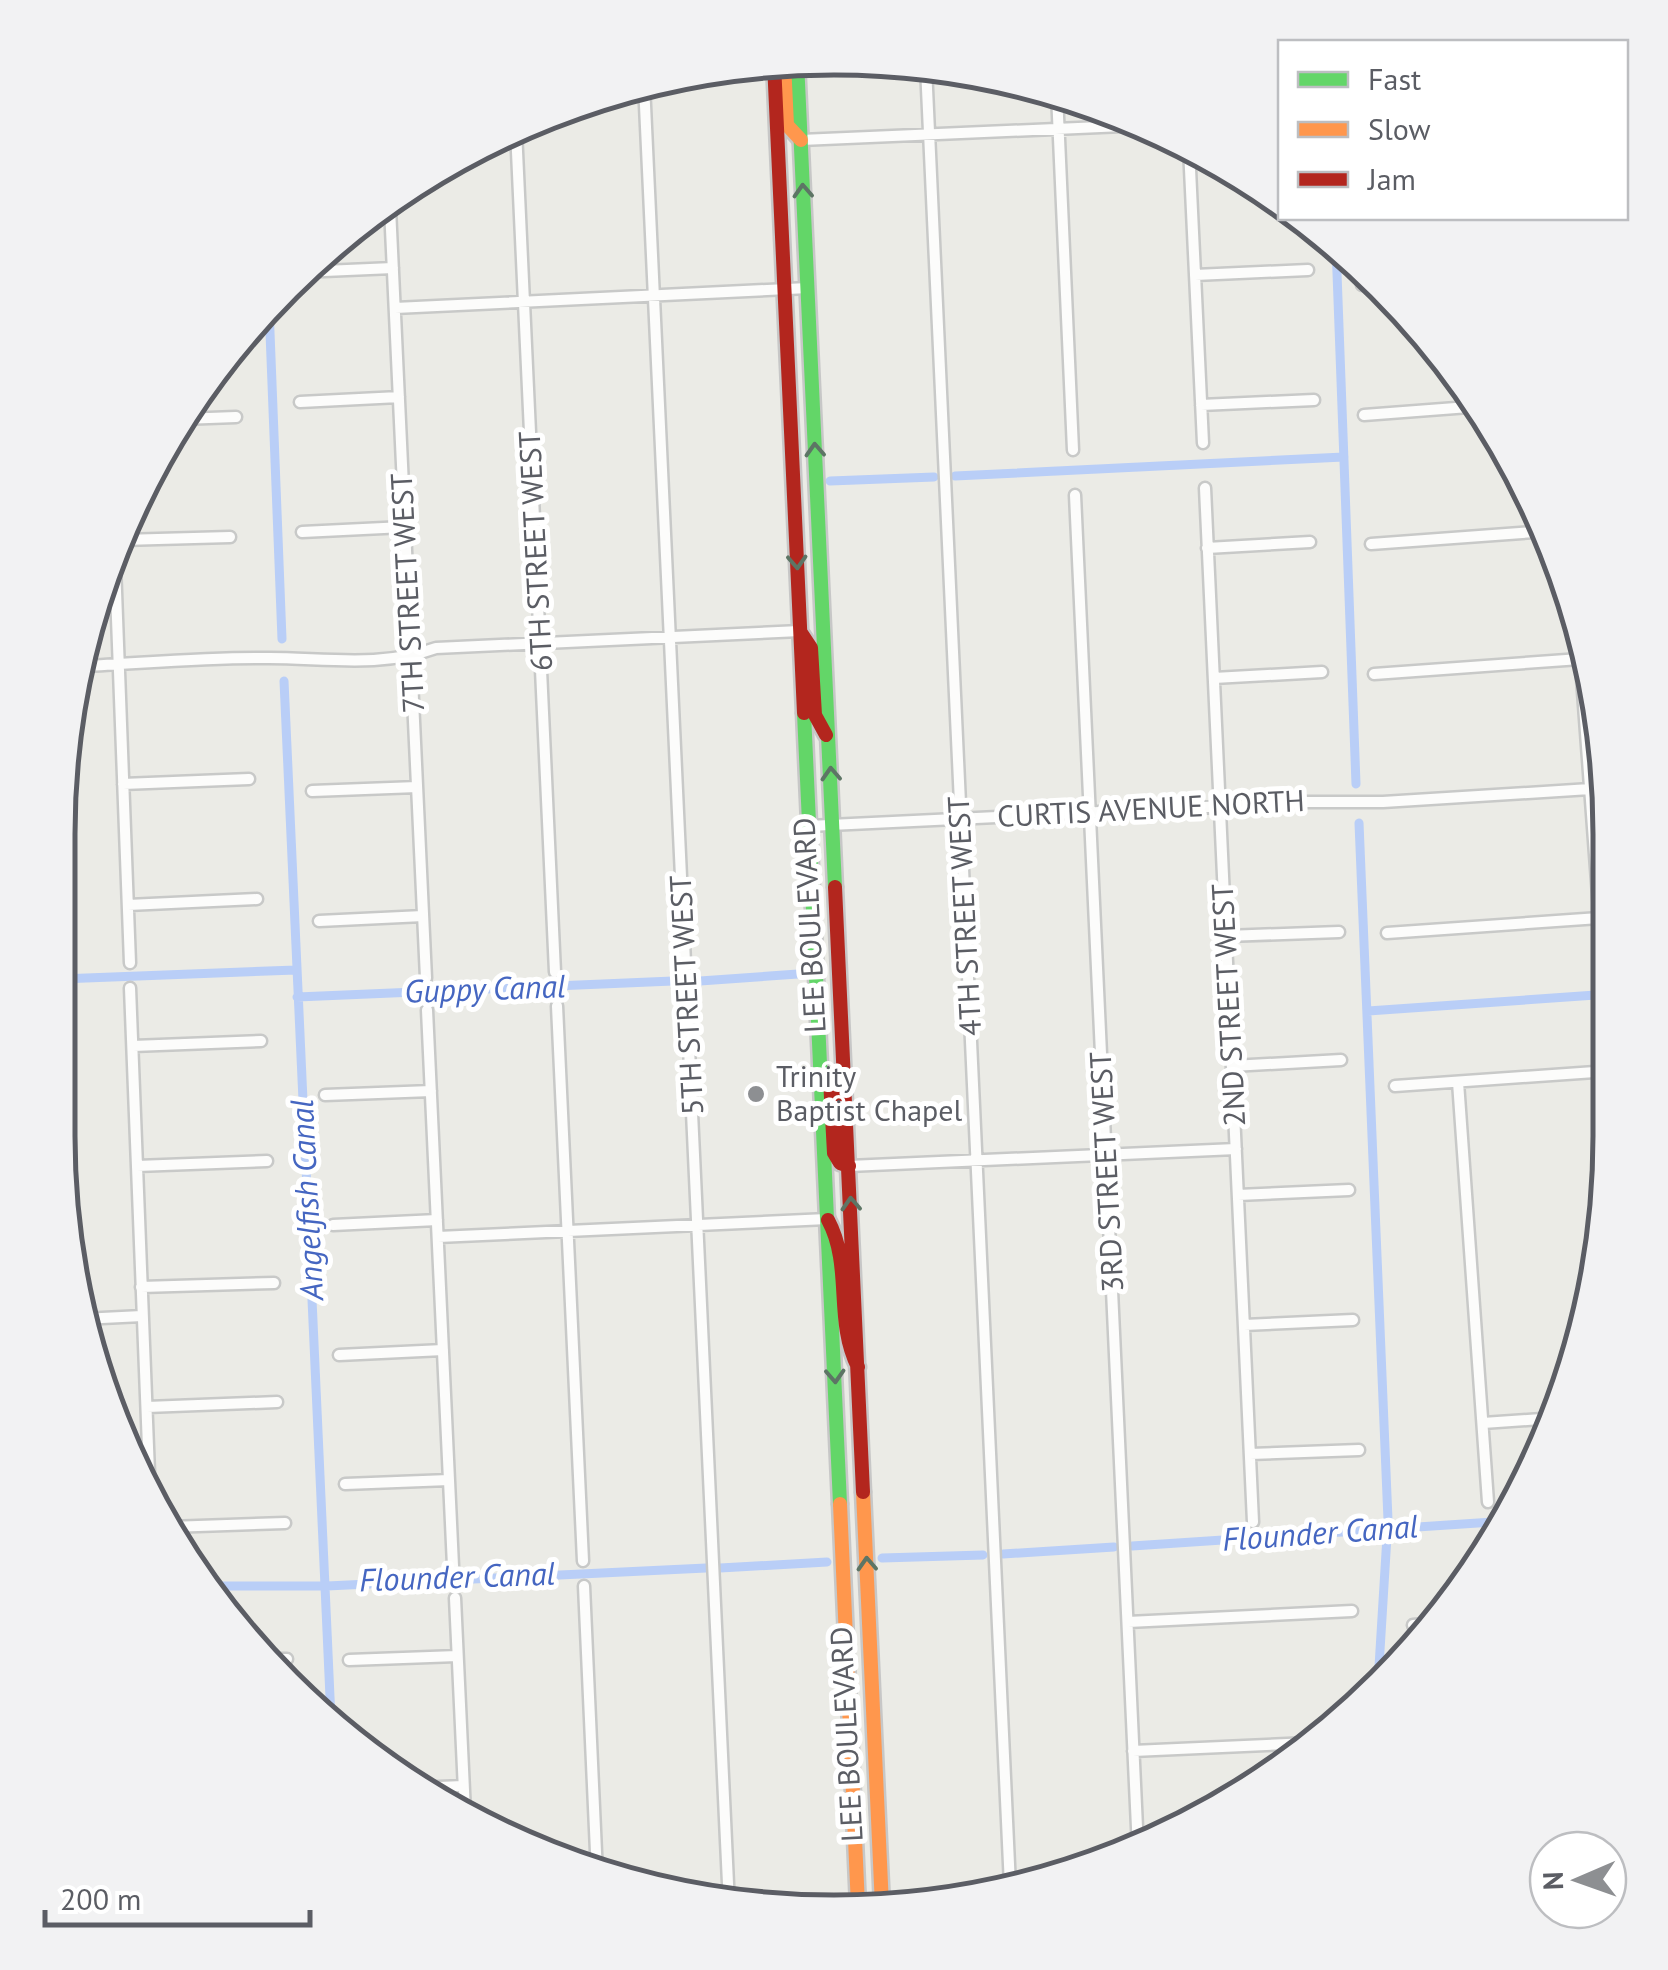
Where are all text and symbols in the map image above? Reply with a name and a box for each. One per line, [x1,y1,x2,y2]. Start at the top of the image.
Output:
legend [1278,40,1628,220]
text: Fast [1368,59,1421,98]
text: Slow [1368,109,1431,148]
text: Jam [1366,159,1416,198]
one-way arrow [793,182,814,198]
street label: 6TH STREET WEST [509,430,560,672]
one-way arrow [805,441,826,457]
street label: 7TH STREET WEST [381,472,432,714]
one-way arrow [786,555,807,571]
one-way arrow [821,766,842,782]
street label: CURTIS AVENUE NORTH [996,780,1306,835]
street label: 4TH STREET WEST [938,795,989,1037]
street label: LEE BOULEVARD [783,816,834,1034]
street label: 5TH STREET WEST [660,874,711,1116]
street label: 2ND STREET WEST [1202,882,1253,1128]
water label: Guppy Canal [404,964,567,1012]
street label: 3RD STREET WEST [1080,1050,1131,1293]
place label: Trinity Baptist Chapel [776,1056,963,1129]
marker: Trinity Baptist Chapel [745,1083,767,1105]
water label: Angelfish Canal [280,1098,332,1304]
one-way arrow [840,1196,861,1212]
one-way arrow [824,1369,845,1385]
water label: Flounder Canal [1221,1504,1420,1560]
water label: Flounder Canal [358,1552,556,1600]
one-way arrow [857,1555,878,1571]
street label: LEE BOULEVARD [820,1625,871,1843]
north arrow [1528,1830,1628,1930]
scale bar [45,1865,310,1927]
text: N [1534,1871,1571,1891]
text: 200 m [60,1879,141,1918]

